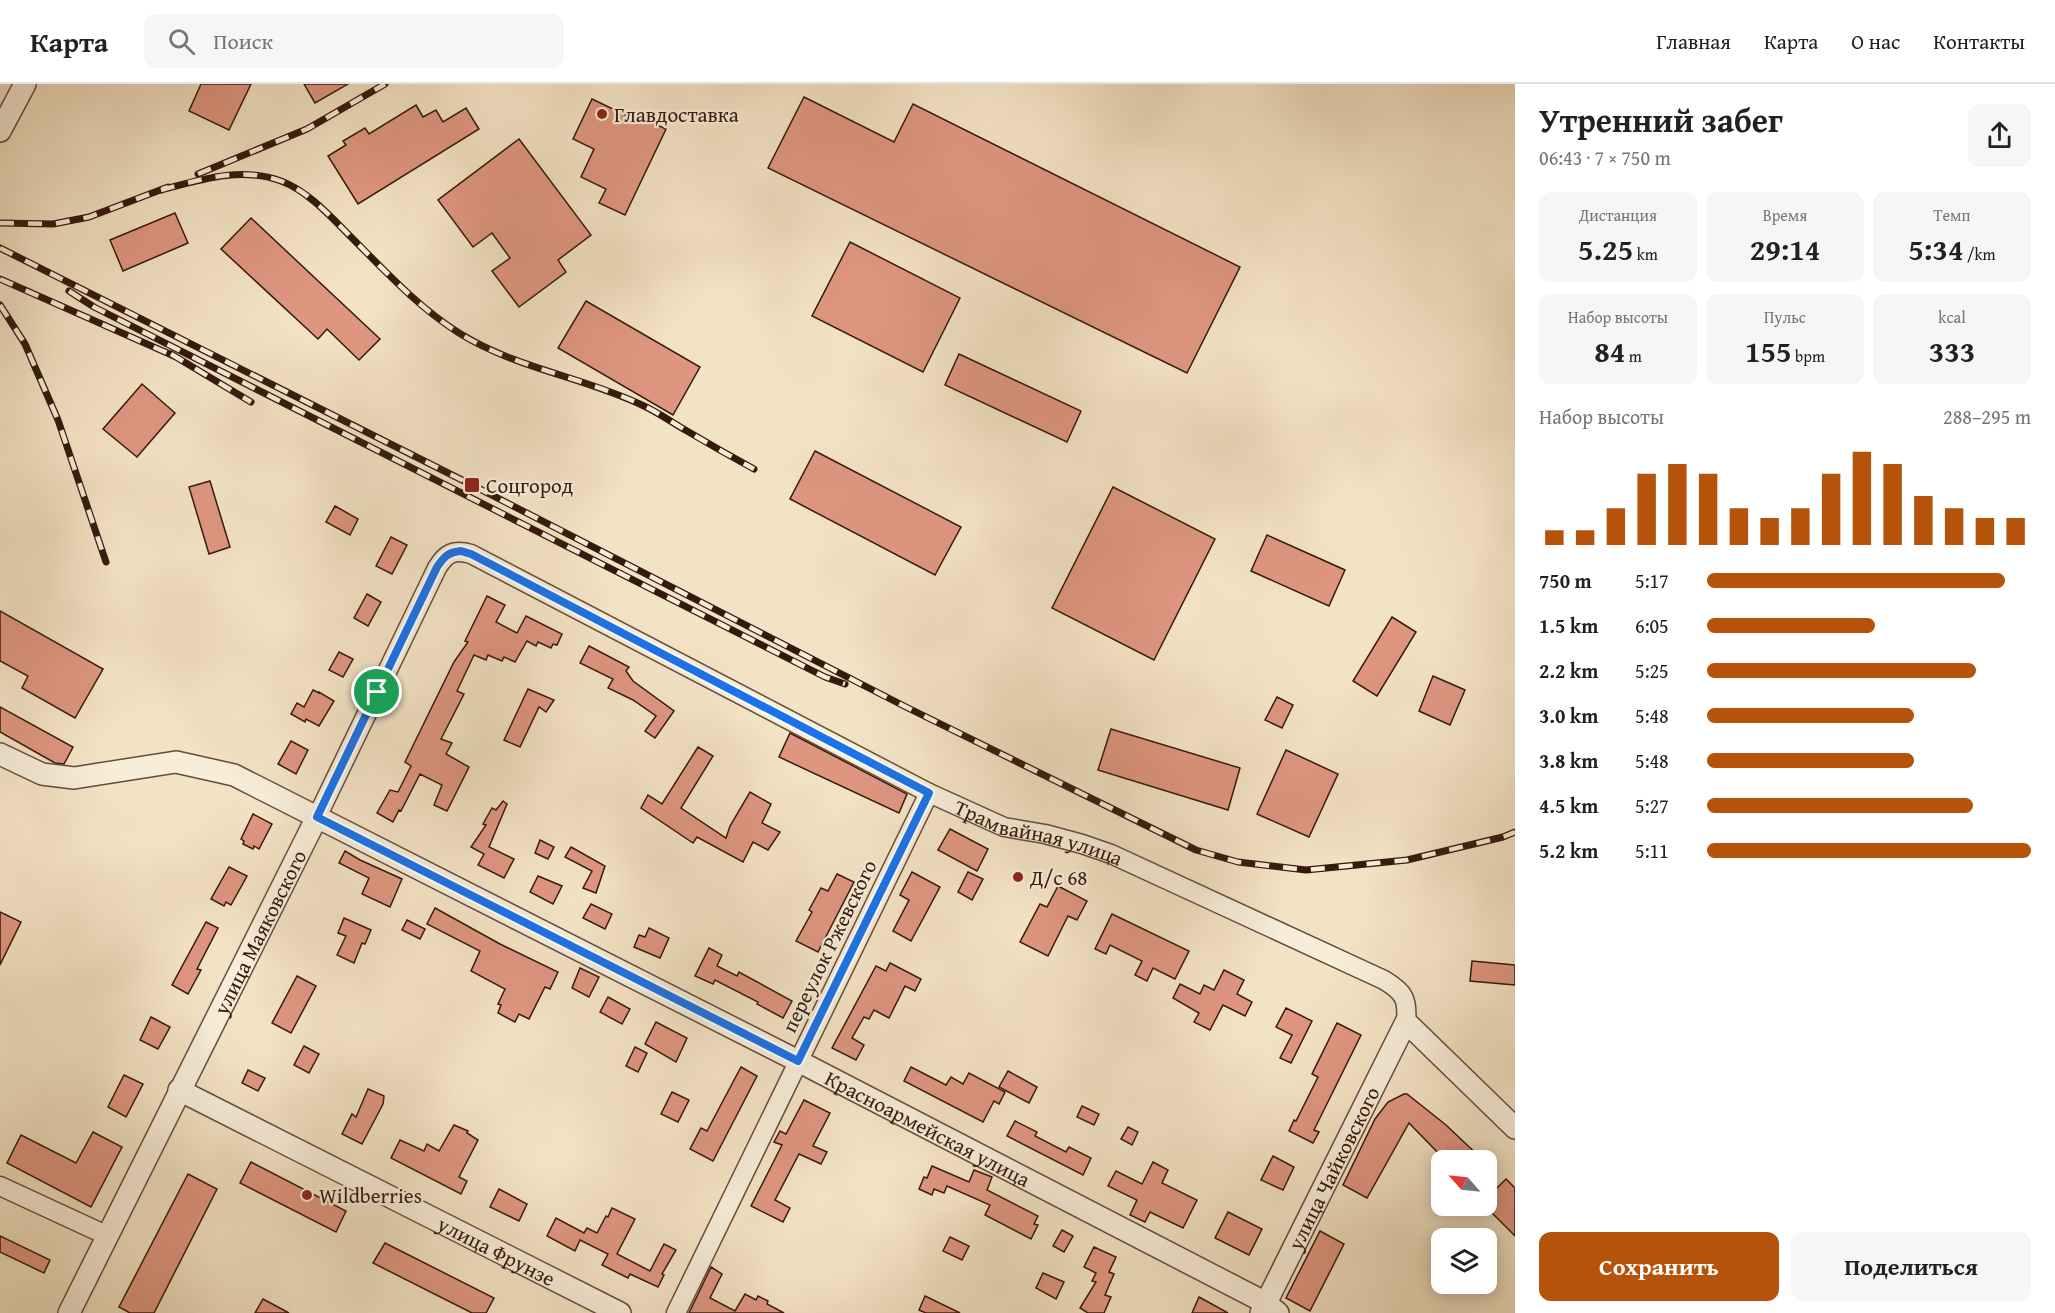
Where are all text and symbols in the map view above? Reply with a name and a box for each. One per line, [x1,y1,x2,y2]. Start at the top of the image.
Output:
search box [144,14,564,68]
text: Карта [30,21,108,62]
icon: search [165,25,198,58]
text: Поиск [213,25,273,57]
text: Главная [1656,26,1731,57]
text: Карта [1764,26,1818,57]
text: О нас [1851,26,1900,57]
text: Контакты [1933,26,2025,57]
text: Утренний забег [1539,96,1783,144]
place label: Главдоставка [614,99,739,130]
button: share [1968,104,2031,167]
marker: Главдоставка [595,107,609,121]
text: 06:43 · 7 × 750 m [1539,143,1671,172]
text: Дистанция [1579,203,1657,227]
text: Время [1763,203,1807,227]
text: Темп [1934,203,1970,227]
text: 5.25 [1578,227,1633,271]
text: 29:14 [1750,227,1820,271]
text: 5:34 [1908,227,1963,271]
text: km [1633,242,1658,266]
text: /km [1963,242,1996,266]
text: Набор высоты [1568,305,1668,329]
text: Пульс [1764,305,1806,329]
text: kcal [1938,305,1966,329]
text: 84 [1594,329,1625,373]
text: 155 [1745,329,1792,373]
text: 333 [1929,329,1975,373]
text: m [1625,344,1642,368]
text: bpm [1792,344,1825,368]
text: Набор высоты [1539,402,1664,431]
text: 288–295 m [1943,402,2031,431]
place label: Соцгород [486,470,574,501]
marker: Соцгород [463,476,481,494]
text: 750 m [1539,566,1592,595]
text: 5:17 [1635,566,1669,595]
text: 1.5 km [1539,611,1598,640]
text: 6:05 [1635,611,1669,640]
text: 2.2 km [1539,656,1598,685]
text: 5:25 [1635,656,1669,685]
pin [351,666,402,717]
icon: arrive [360,675,393,708]
text: 3.0 km [1539,701,1598,730]
text: 5:48 [1635,701,1669,730]
text: 3.8 km [1539,746,1598,775]
text: 5:48 [1635,746,1669,775]
street label: Трамвайная улица [950,791,1128,873]
text: 4.5 km [1539,791,1598,820]
text: 5:27 [1635,791,1669,820]
text: 5.2 km [1539,836,1598,865]
text: 5:11 [1635,836,1669,865]
street label: улица Маяковского [205,844,314,1021]
street label: переулок Ржевского [774,854,884,1038]
place label: Д/с 68 [1029,862,1087,893]
marker: Д/с 68 [1011,870,1025,884]
street label: Красноармейская улица [820,1062,1036,1194]
street label: улица Чайковского [1279,1081,1387,1256]
north arrow [1431,1150,1497,1216]
map controls [1431,1150,1497,1294]
place label: Wildberries [319,1180,422,1211]
marker: Wildberries [300,1188,314,1202]
street label: улица Фрунзе [432,1207,561,1293]
button: layers [1431,1228,1497,1294]
button: Сохранить [1539,1232,1779,1301]
button: Поделиться [1791,1232,2031,1301]

